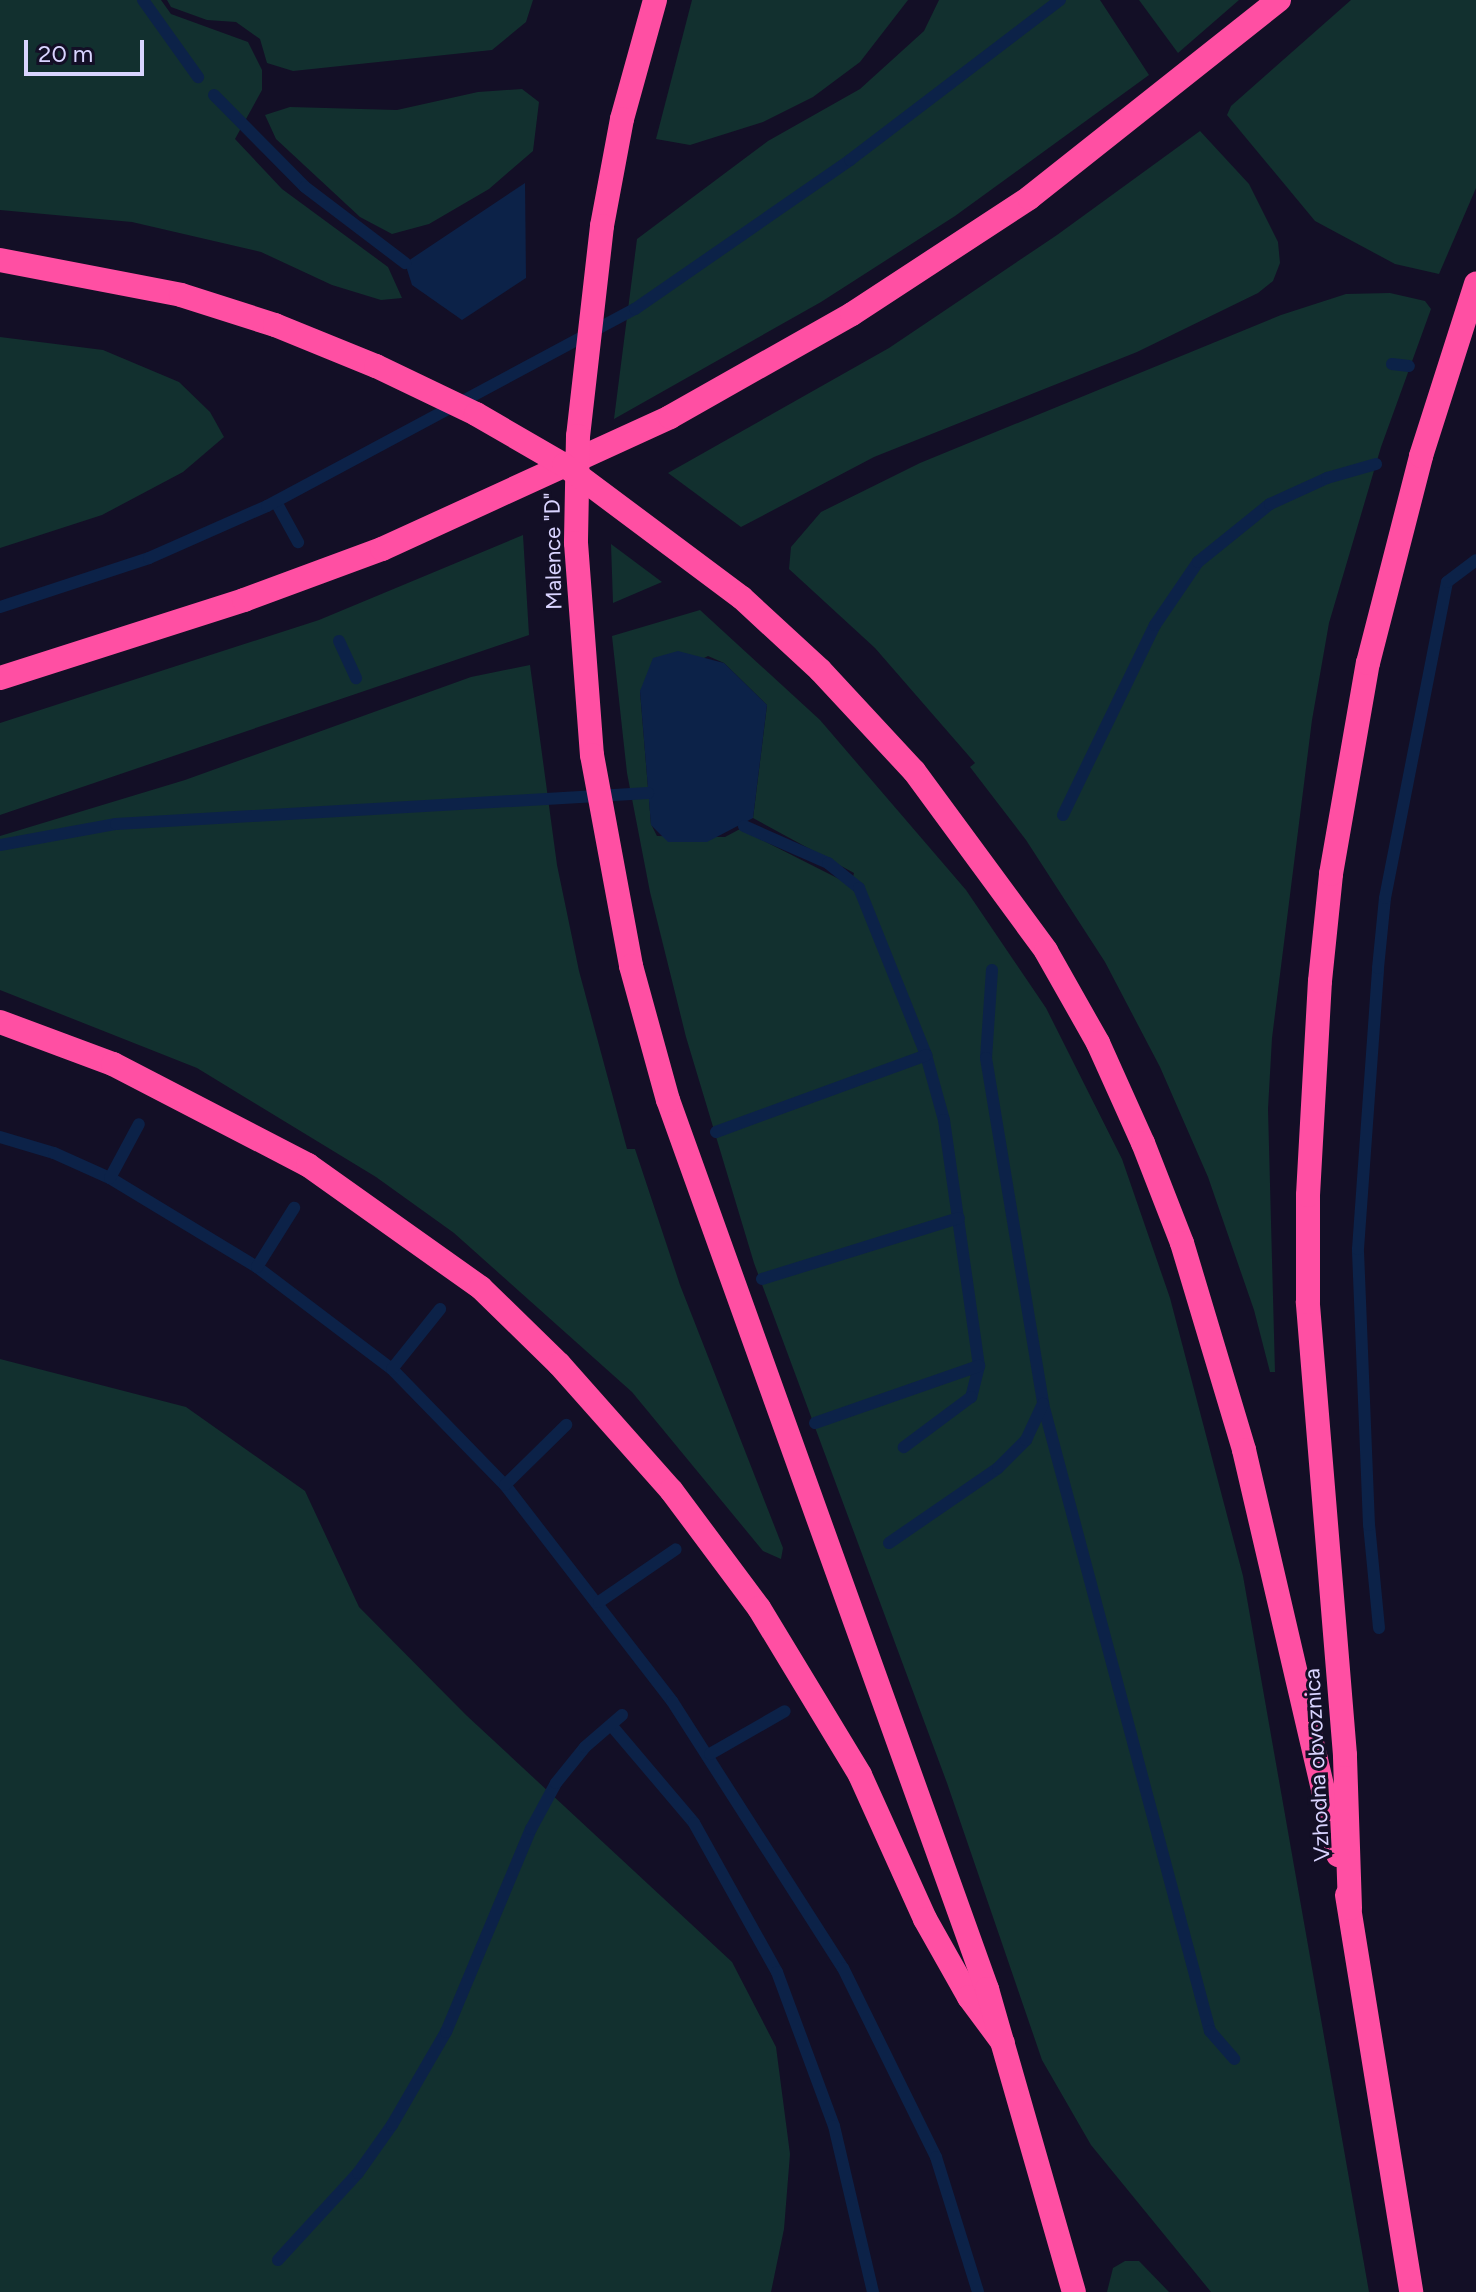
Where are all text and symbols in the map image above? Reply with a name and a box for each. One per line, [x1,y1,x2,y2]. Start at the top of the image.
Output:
scale bar [28,24,148,74]
text: 20 m [38,39,93,68]
street label: Malence "D" [539,492,567,610]
street label: Vzhodna obvoznica [1299,1668,1335,1862]

